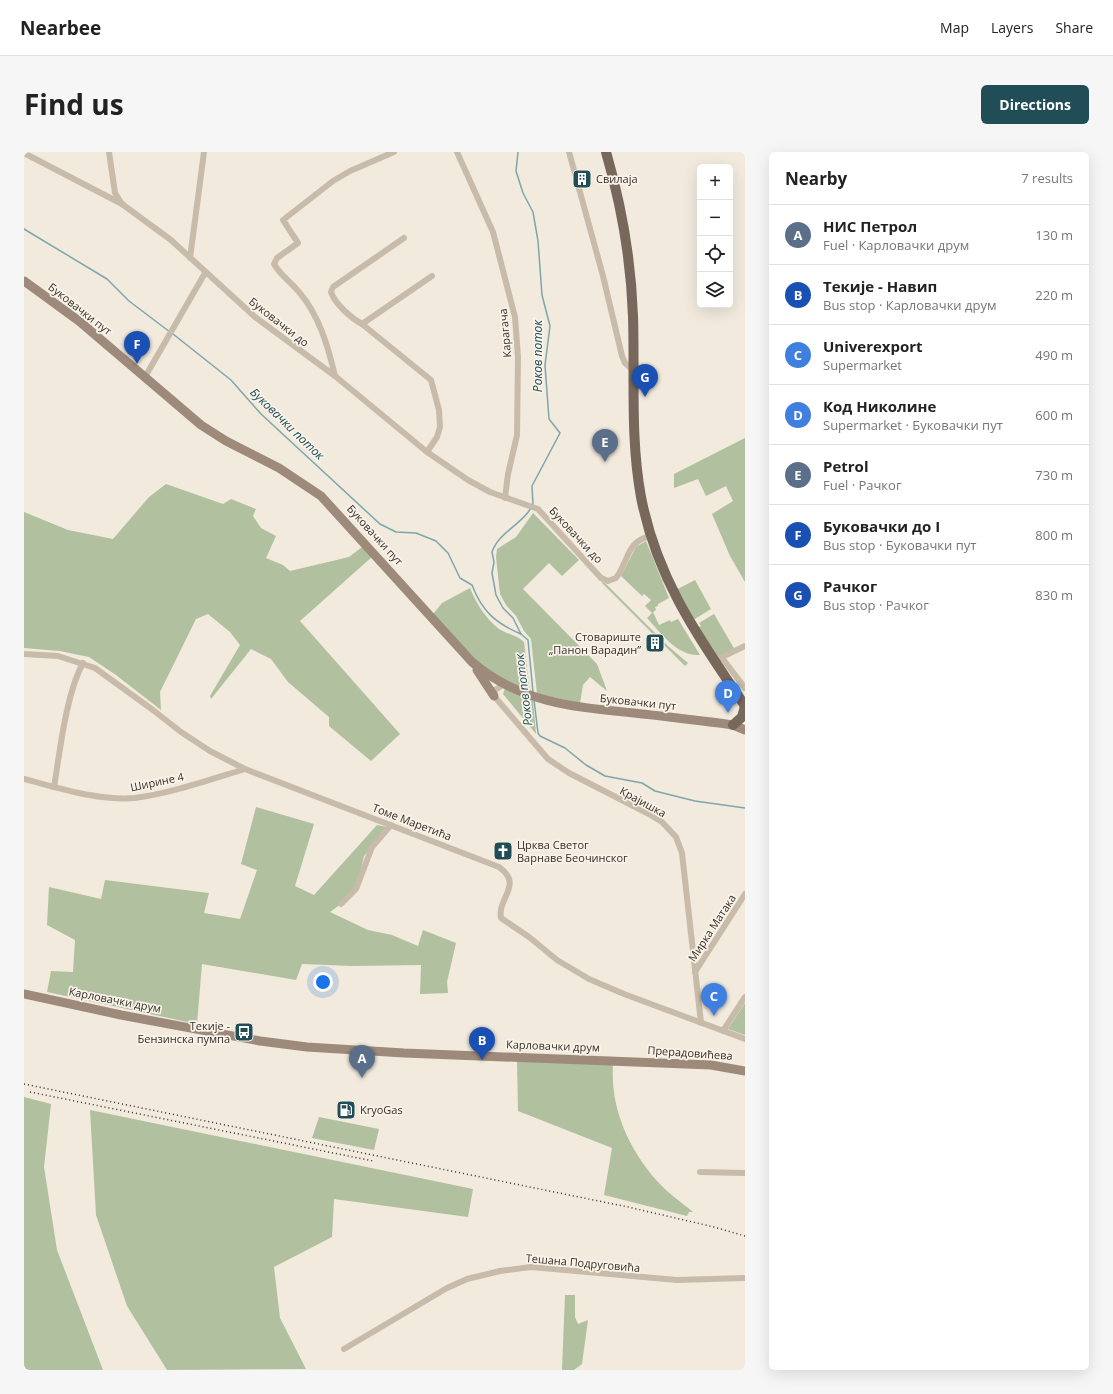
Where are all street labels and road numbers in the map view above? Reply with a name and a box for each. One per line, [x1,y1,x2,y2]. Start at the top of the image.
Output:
street label: Буковачки пут [45,279,115,338]
street label: Буковачки до [246,293,313,350]
street label: Карагача [495,308,514,358]
street label: Буковачки пут [344,501,407,568]
street label: Буковачки до [546,503,607,566]
street label: Буковачки пут [599,690,677,713]
street label: Ширине 4 [129,768,186,794]
street label: Крајишка [617,783,669,820]
street label: Томе Маретића [370,800,454,844]
street label: Мирка Матака [684,891,739,964]
street label: Карловачки друм [68,983,163,1016]
street label: Карловачки друм [506,1036,600,1055]
street label: Прерадовићева [647,1042,733,1063]
street label: Тешана Подруговића [525,1250,641,1275]

